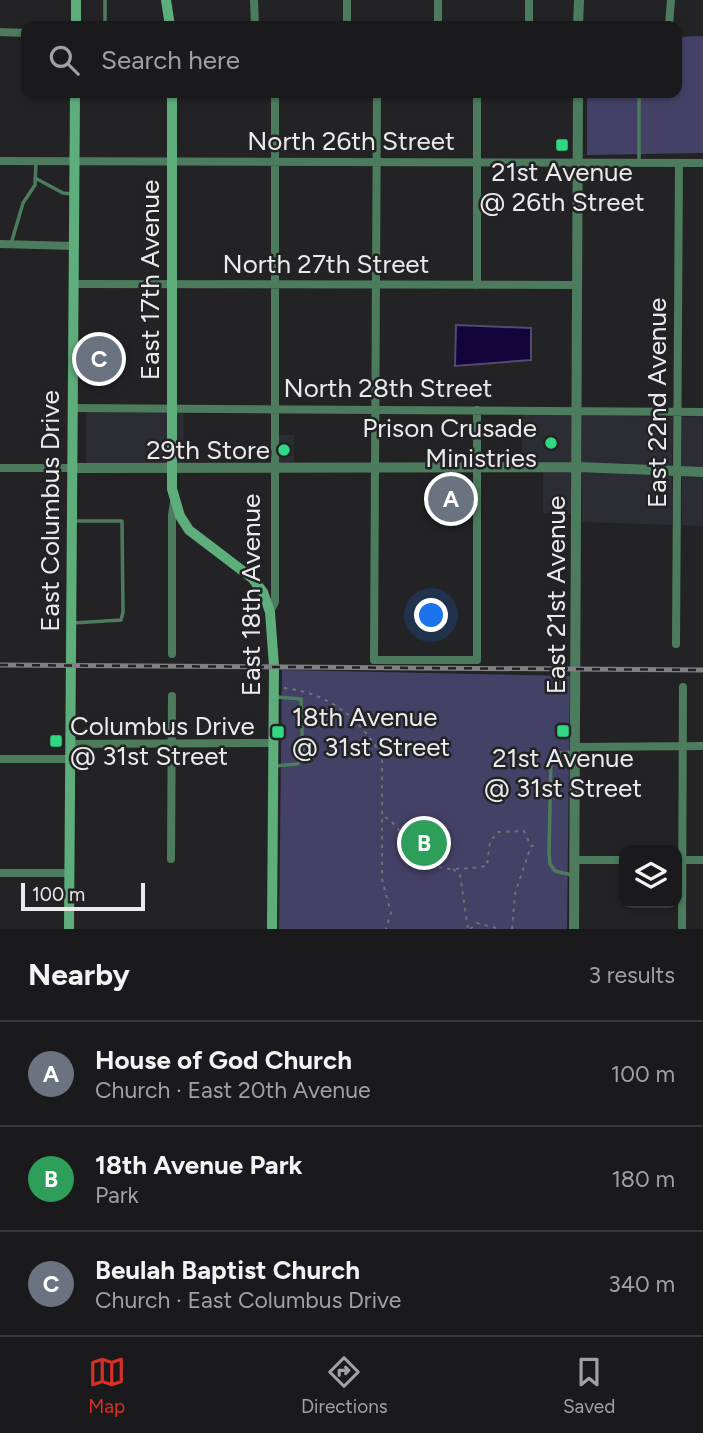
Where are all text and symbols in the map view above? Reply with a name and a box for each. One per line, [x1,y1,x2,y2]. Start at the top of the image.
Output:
search box [21,21,682,98]
icon: search [45,41,83,79]
text: Search here [101,44,240,76]
street label: North 26th Street [247,125,455,157]
marker: 21st Avenue @ 26th Street [554,137,570,153]
place label: 21st Avenue @ 26th Street [480,156,645,218]
street label: East 17th Avenue [134,180,166,380]
street label: North 27th Street [223,248,430,280]
street label: East 22nd Avenue [641,298,673,508]
pin: C [76,333,122,385]
street label: North 28th Street [284,372,493,404]
street label: East Columbus Drive [34,390,66,632]
place label: Prison Crusade Ministries [362,412,537,474]
place label: 29th Store [146,434,270,466]
marker: Prison Crusade Ministries [543,435,559,451]
marker: 29th Store [276,442,292,458]
pin: A [428,473,474,525]
street label: East 18th Avenue [235,494,267,696]
street label: East 21st Avenue [540,496,572,694]
your location [414,598,448,632]
place label: 18th Avenue @ 31st Street [292,701,450,763]
place label: Columbus Drive @ 31st Street [70,710,255,772]
marker: 21st Avenue @ 31st Street [555,723,571,739]
marker: 18th Avenue @ 31st Street [270,724,286,740]
marker: Columbus Drive @ 31st Street [48,733,64,749]
place label: 21st Avenue @ 31st Street [484,742,642,804]
pin: B [401,817,447,869]
map controls [619,845,682,908]
button: layers [619,845,682,908]
scale bar [21,880,145,912]
text: 100 m [32,883,85,906]
text: Nearby [28,956,130,993]
text: 3 results [588,961,675,989]
text: House of God Church [95,1044,352,1076]
text: A [43,1060,59,1088]
text: 100 m [611,1060,675,1088]
text: Church · East 20th Avenue [95,1076,371,1104]
text: 18th Avenue Park [95,1149,303,1181]
text: B [44,1165,58,1193]
text: 180 m [611,1165,675,1193]
text: Park [95,1181,139,1209]
text: Beulah Baptist Church [95,1254,360,1286]
text: C [43,1270,59,1298]
text: 340 m [608,1270,675,1298]
text: Church · East Columbus Drive [95,1286,401,1314]
tab: Map [88,1353,126,1418]
tab: Directions [301,1353,388,1418]
tab: Saved [563,1353,615,1418]

